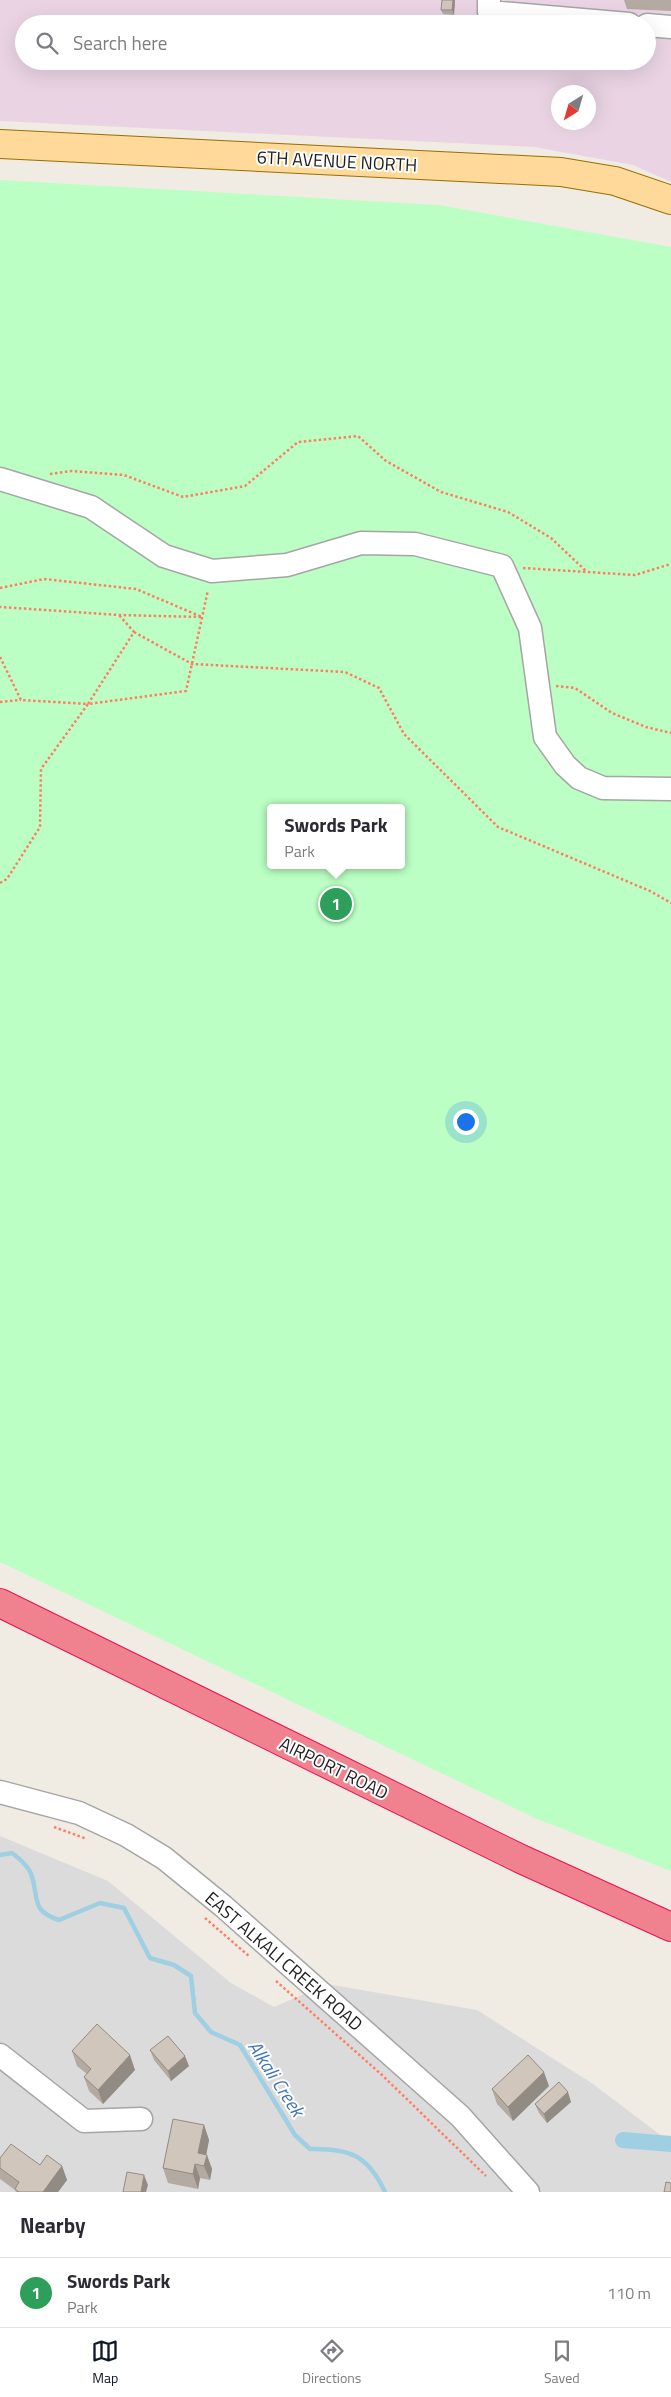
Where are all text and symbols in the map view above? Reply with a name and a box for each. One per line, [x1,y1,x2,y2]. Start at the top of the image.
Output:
search box [15,15,656,70]
text: Search here [73,28,167,57]
icon: search [33,29,61,57]
north arrow [551,85,596,130]
street label: 6TH AVENUE NORTH [256,143,418,179]
popup [267,804,405,869]
text: Swords Park [284,810,388,839]
text: Park [284,839,315,863]
pin: 1 [320,885,352,923]
your location [453,1109,479,1135]
street label: AIRPORT ROAD [275,1730,393,1806]
street label: EAST ALKALI CREEK ROAD [199,1885,369,2037]
water label: Alkali Creek [241,2034,314,2124]
text: Nearby [20,2209,85,2241]
text: Swords Park [67,2266,170,2295]
text: 1 [32,2281,40,2305]
text: 110 m [607,2281,651,2305]
text: Park [67,2295,98,2319]
tab: Map [91,2337,119,2388]
tab: Directions [302,2337,361,2388]
tab: Saved [544,2337,580,2388]

